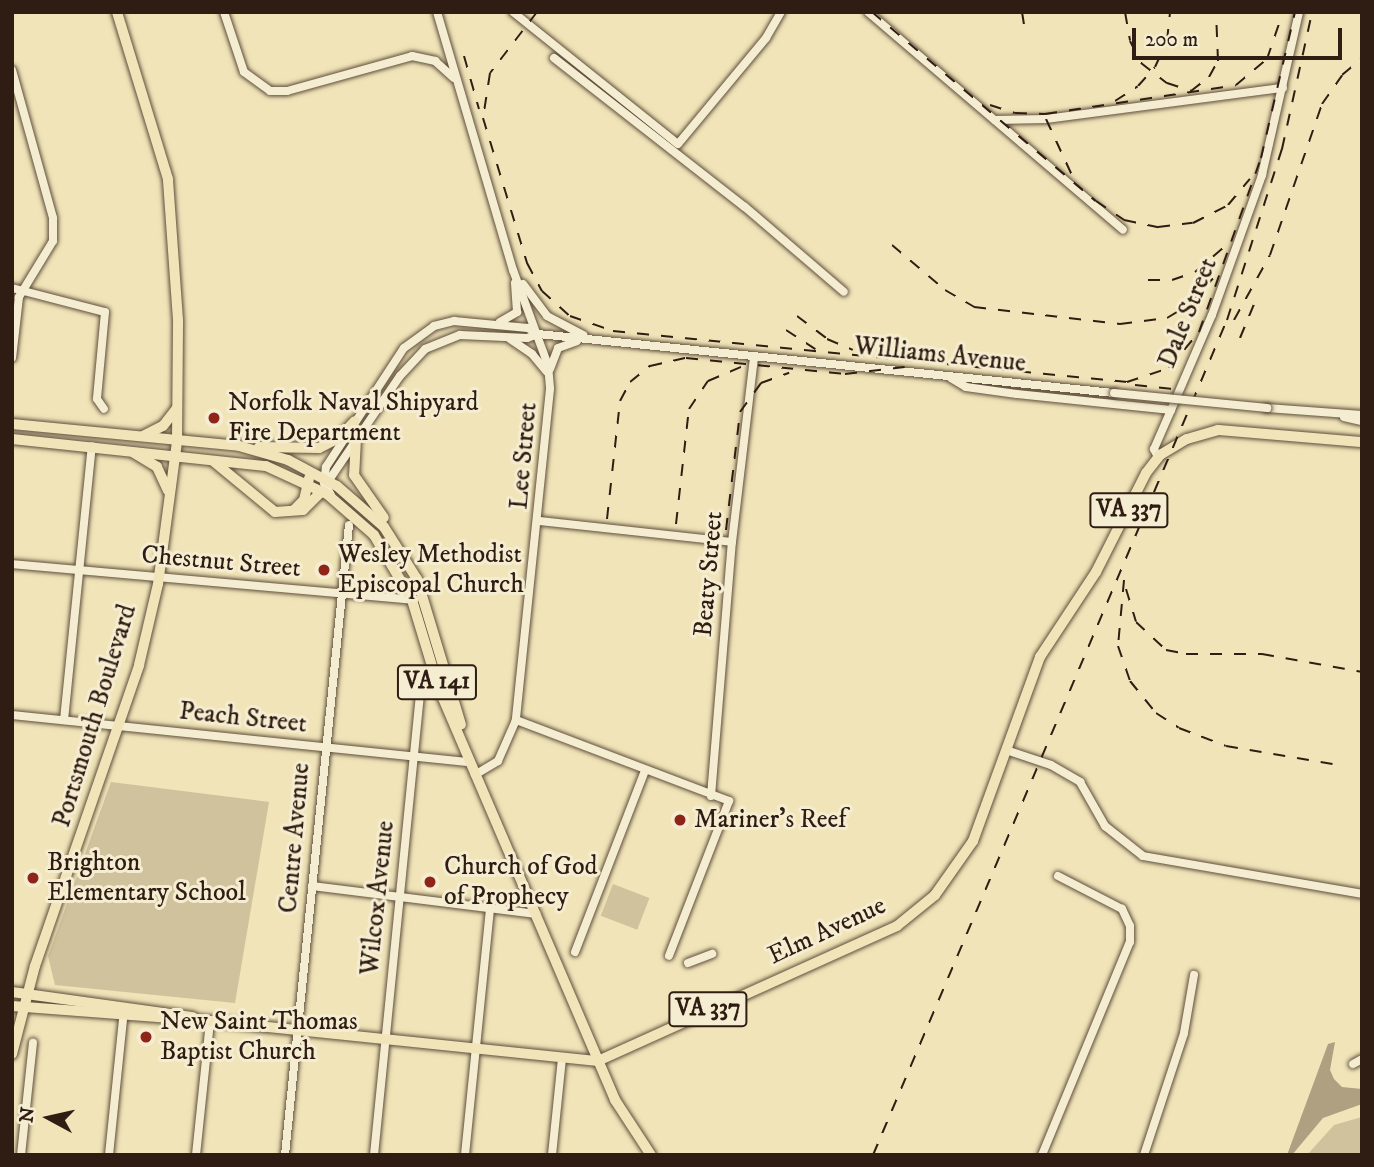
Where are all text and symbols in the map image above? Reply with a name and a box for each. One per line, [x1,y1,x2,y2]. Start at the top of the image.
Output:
scale bar [1136,14,1346,58]
text: 200 m [1145,27,1198,53]
street label: Dale Street [1152,253,1224,373]
street label: Williams Avenue [853,330,1027,380]
place label: Norfolk Naval Shipyard Fire Department [228,387,479,448]
street label: Lee Street [504,401,544,511]
marker: Norfolk Naval Shipyard Fire Department [206,410,222,426]
road number: VA 337 [1089,490,1169,530]
street label: Beaty Street [688,510,730,638]
street label: Chestnut Street [140,539,302,585]
place label: Wesley Methodist Episcopal Church [338,539,524,600]
marker: Wesley Methodist Episcopal Church [316,562,332,578]
street label: Portsmouth Boulevard [46,601,144,831]
road number: VA 141 [397,662,477,702]
street label: Peach Street [177,696,309,740]
street label: Centre Avenue [273,762,317,914]
place label: Mariner's Reef [694,804,847,836]
marker: Mariner's Reef [672,812,688,828]
street label: Wilcox Avenue [354,819,402,977]
place label: Brighton Elementary School [47,847,246,908]
place label: Church of God of Prophecy [444,851,598,912]
marker: Brighton Elementary School [25,870,41,886]
marker: Church of God of Prophecy [422,874,438,890]
street label: Elm Avenue [763,890,891,972]
road number: VA 337 [668,988,748,1030]
place label: New Saint Thomas Baptist Church [160,1006,358,1068]
marker: New Saint Thomas Baptist Church [138,1029,154,1045]
north arrow [14,1083,84,1153]
text: N [15,1106,40,1124]

